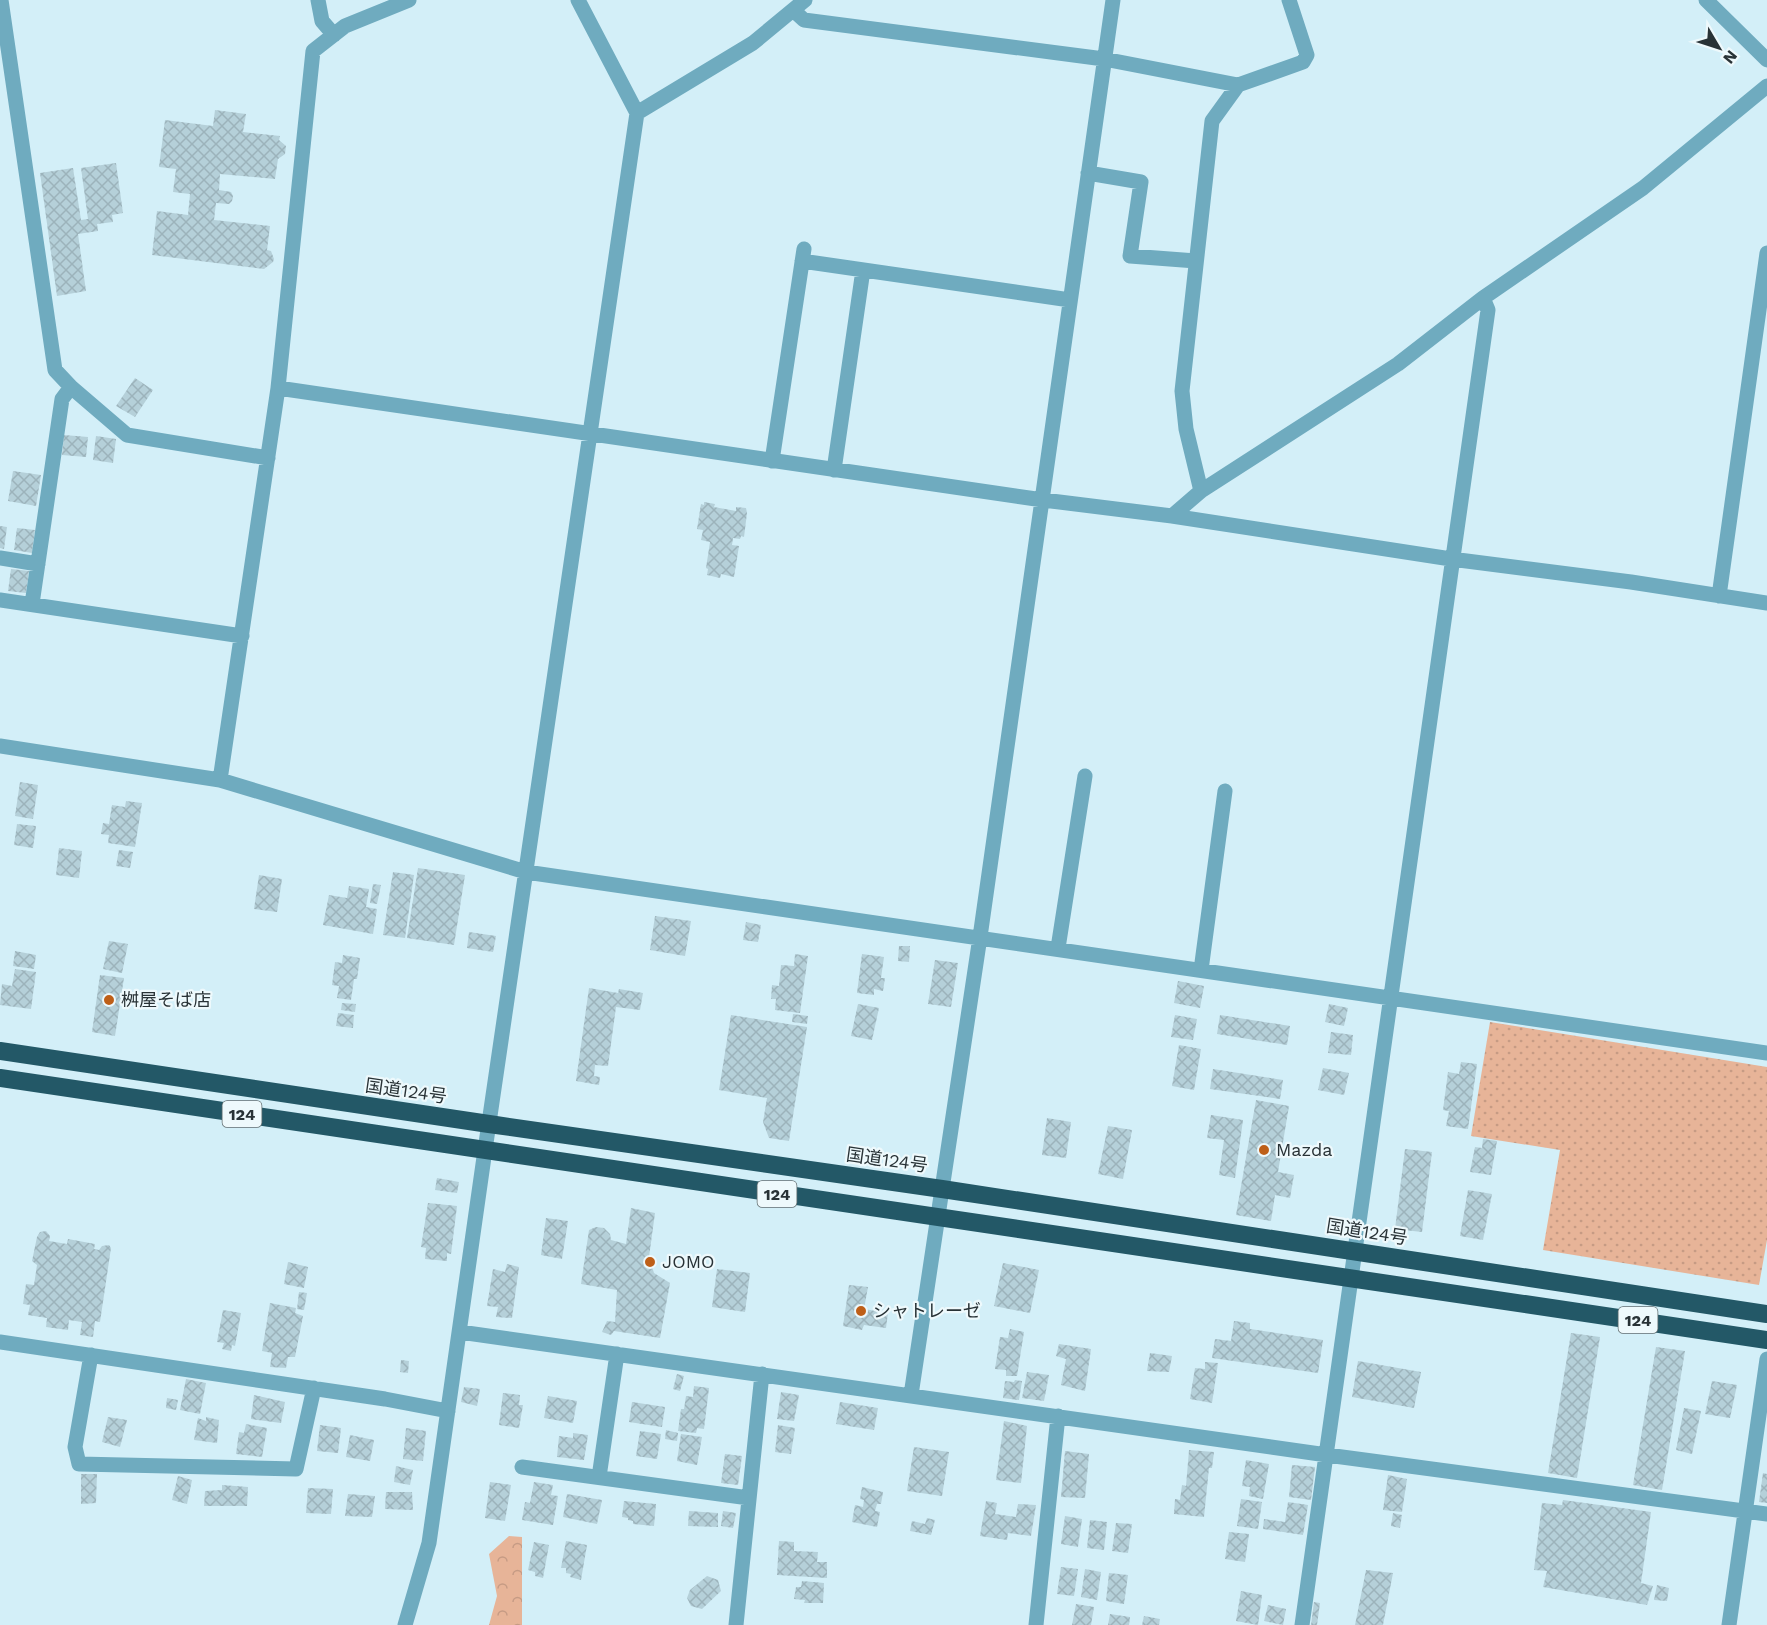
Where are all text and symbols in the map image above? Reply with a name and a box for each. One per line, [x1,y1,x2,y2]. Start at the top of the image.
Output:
north arrow [1689,18,1749,78]
text: N [1719,47,1741,68]
place label: 桝屋そば店 [121,989,211,1010]
marker: 桝屋そば店 [102,993,116,1007]
street label: 国道124号 [364,1074,448,1107]
road number: 124 [222,1101,262,1127]
place label: Mazda [1276,1139,1332,1160]
street label: 国道124号 [845,1143,929,1176]
marker: Mazda [1257,1143,1271,1157]
road number: 124 [758,1181,796,1207]
street label: 国道124号 [1325,1215,1409,1248]
place label: JOMO [662,1251,715,1272]
marker: JOMO [643,1255,657,1269]
place label: シャトレーゼ [873,1300,981,1321]
marker: シャトレーゼ [854,1304,868,1318]
road number: 124 [1618,1307,1658,1333]

